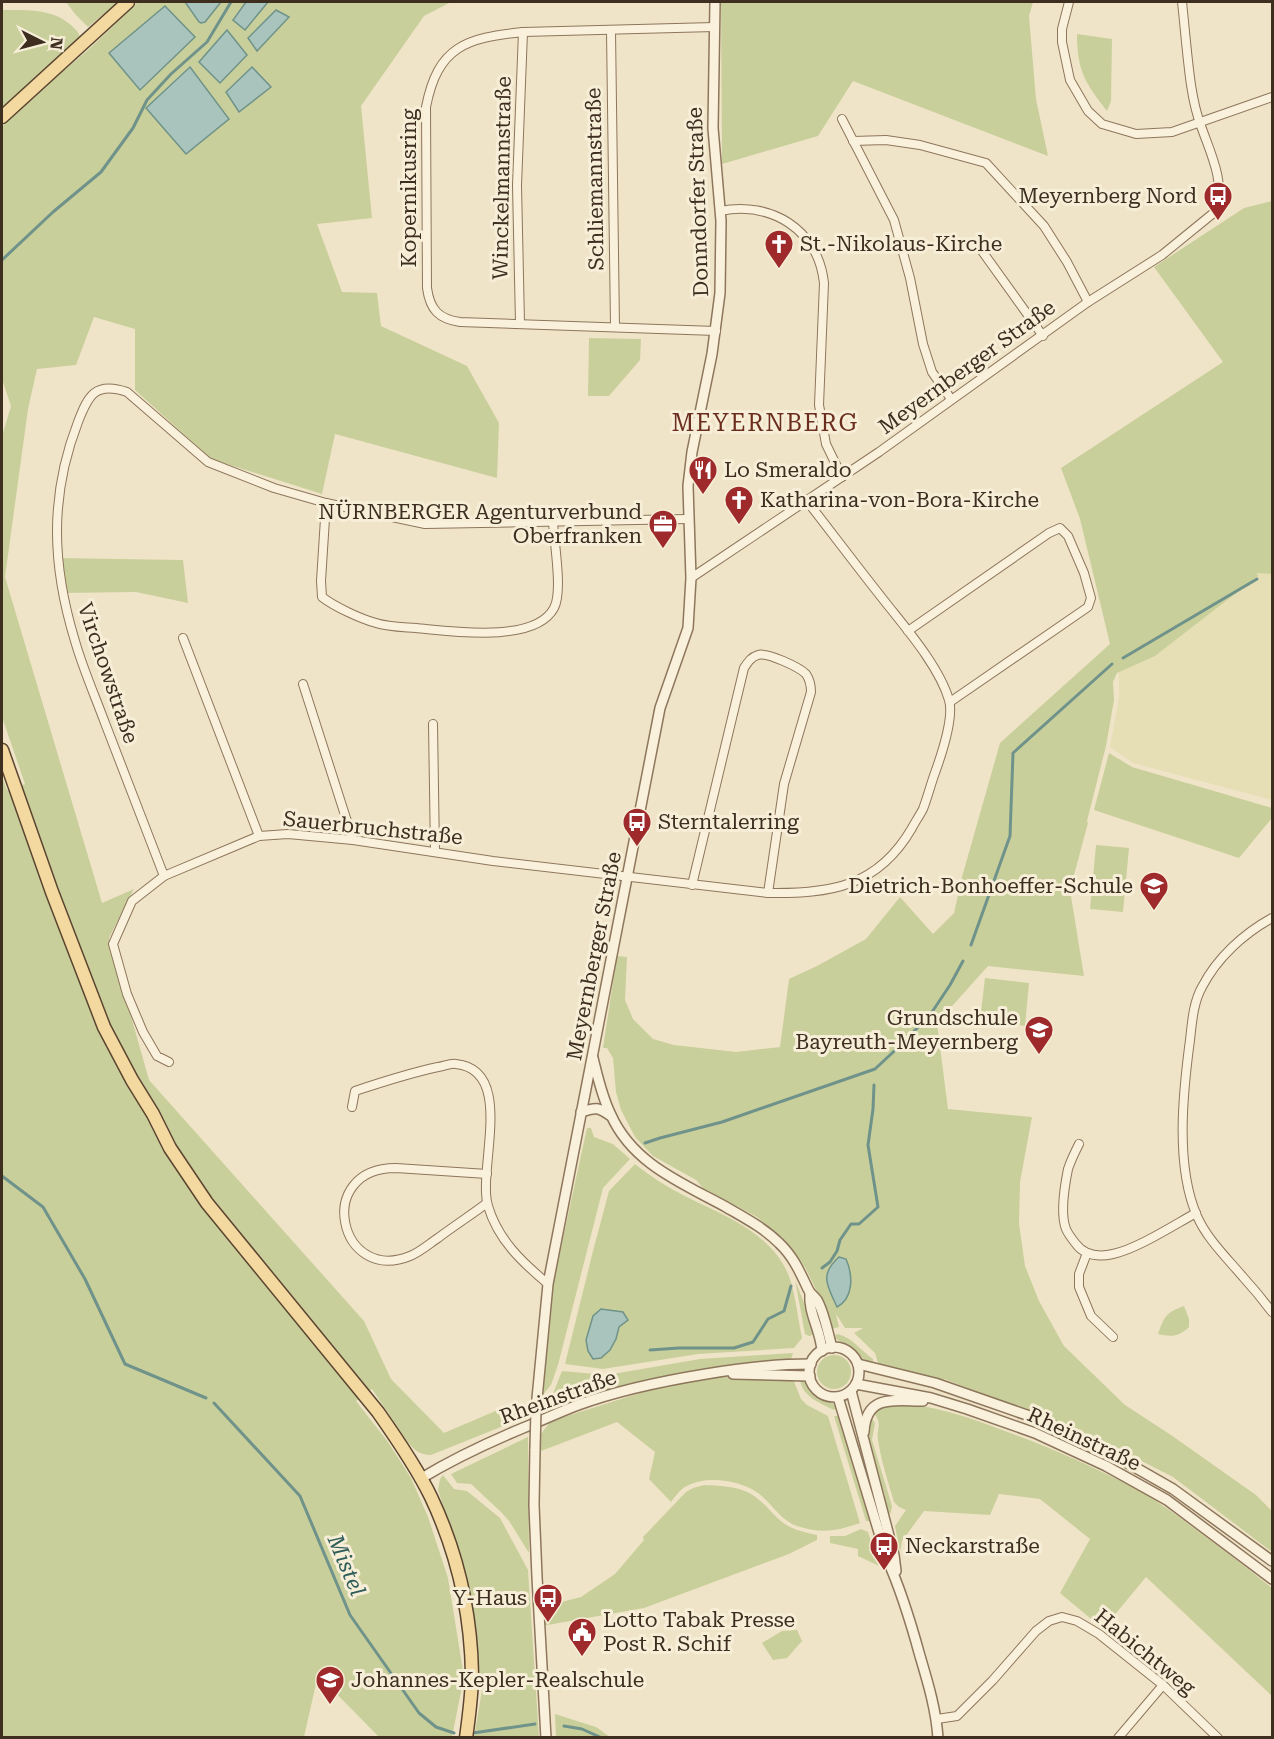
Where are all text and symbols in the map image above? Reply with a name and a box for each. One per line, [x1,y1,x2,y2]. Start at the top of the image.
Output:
north arrow [12,12,72,72]
text: N [46,36,67,51]
street label: Winckelmannstraße [488,76,516,280]
street label: Schliemannstraße [581,87,609,271]
street label: Donndorfer Straße [683,107,713,297]
street label: Kopernikusring [397,108,421,267]
bus stop icon: Meyernberg Nord [1202,180,1234,222]
place label: Meyernberg Nord [1019,184,1198,208]
church icon: St.-Nikolaus-Kirche [763,228,795,270]
place label: St.-Nikolaus-Kirche [800,232,1002,256]
street label: Meyernberger Straße [874,295,1060,439]
district label: MEYERNBERG [671,409,859,437]
restaurant icon: Lo Smeraldo [687,454,719,496]
place label: Lo Smeraldo [724,458,852,482]
church icon: Katharina-von-Bora-Kirche [723,484,755,526]
place label: Katharina-von-Bora-Kirche [760,488,1039,512]
place label: NÜRNBERGER Agenturverbund Oberfranken [318,499,643,548]
office icon: NÜRNBERGER Agenturverbund Oberfranken [647,508,679,550]
street label: Virchowstraße [73,600,143,746]
bus stop icon: Sterntalerring [621,806,653,848]
street label: Sauerbruchstraße [282,807,464,849]
place label: Sterntalerring [658,810,799,834]
street label: Meyernberger Straße [562,850,626,1062]
school or university icon: Dietrich-Bonhoeffer-Schule [1138,870,1170,912]
place label: Dietrich-Bonhoeffer-Schule [848,874,1133,898]
place label: Grundschule Bayreuth-Meyernberg [795,1006,1018,1054]
school or university icon: Grundschule Bayreuth-Meyernberg [1023,1014,1055,1056]
street label: Rheinstraße [496,1365,620,1429]
street label: Rheinstraße [1024,1402,1144,1476]
water label: Mistel [322,1530,370,1599]
bus stop icon: Neckarstraße [868,1530,900,1572]
place label: Neckarstraße [905,1534,1040,1558]
bus stop icon: Y-Haus [532,1582,564,1624]
place label: Y-Haus [452,1586,527,1610]
street label: Habichtweg [1090,1604,1200,1700]
place label: Lotto Tabak Presse Post R. Schif [603,1608,795,1656]
public building icon: Lotto Tabak Presse Post R. Schif [566,1616,598,1658]
school or university icon: Johannes-Kepler-Realschule [314,1664,346,1706]
place label: Johannes-Kepler-Realschule [351,1668,644,1692]

